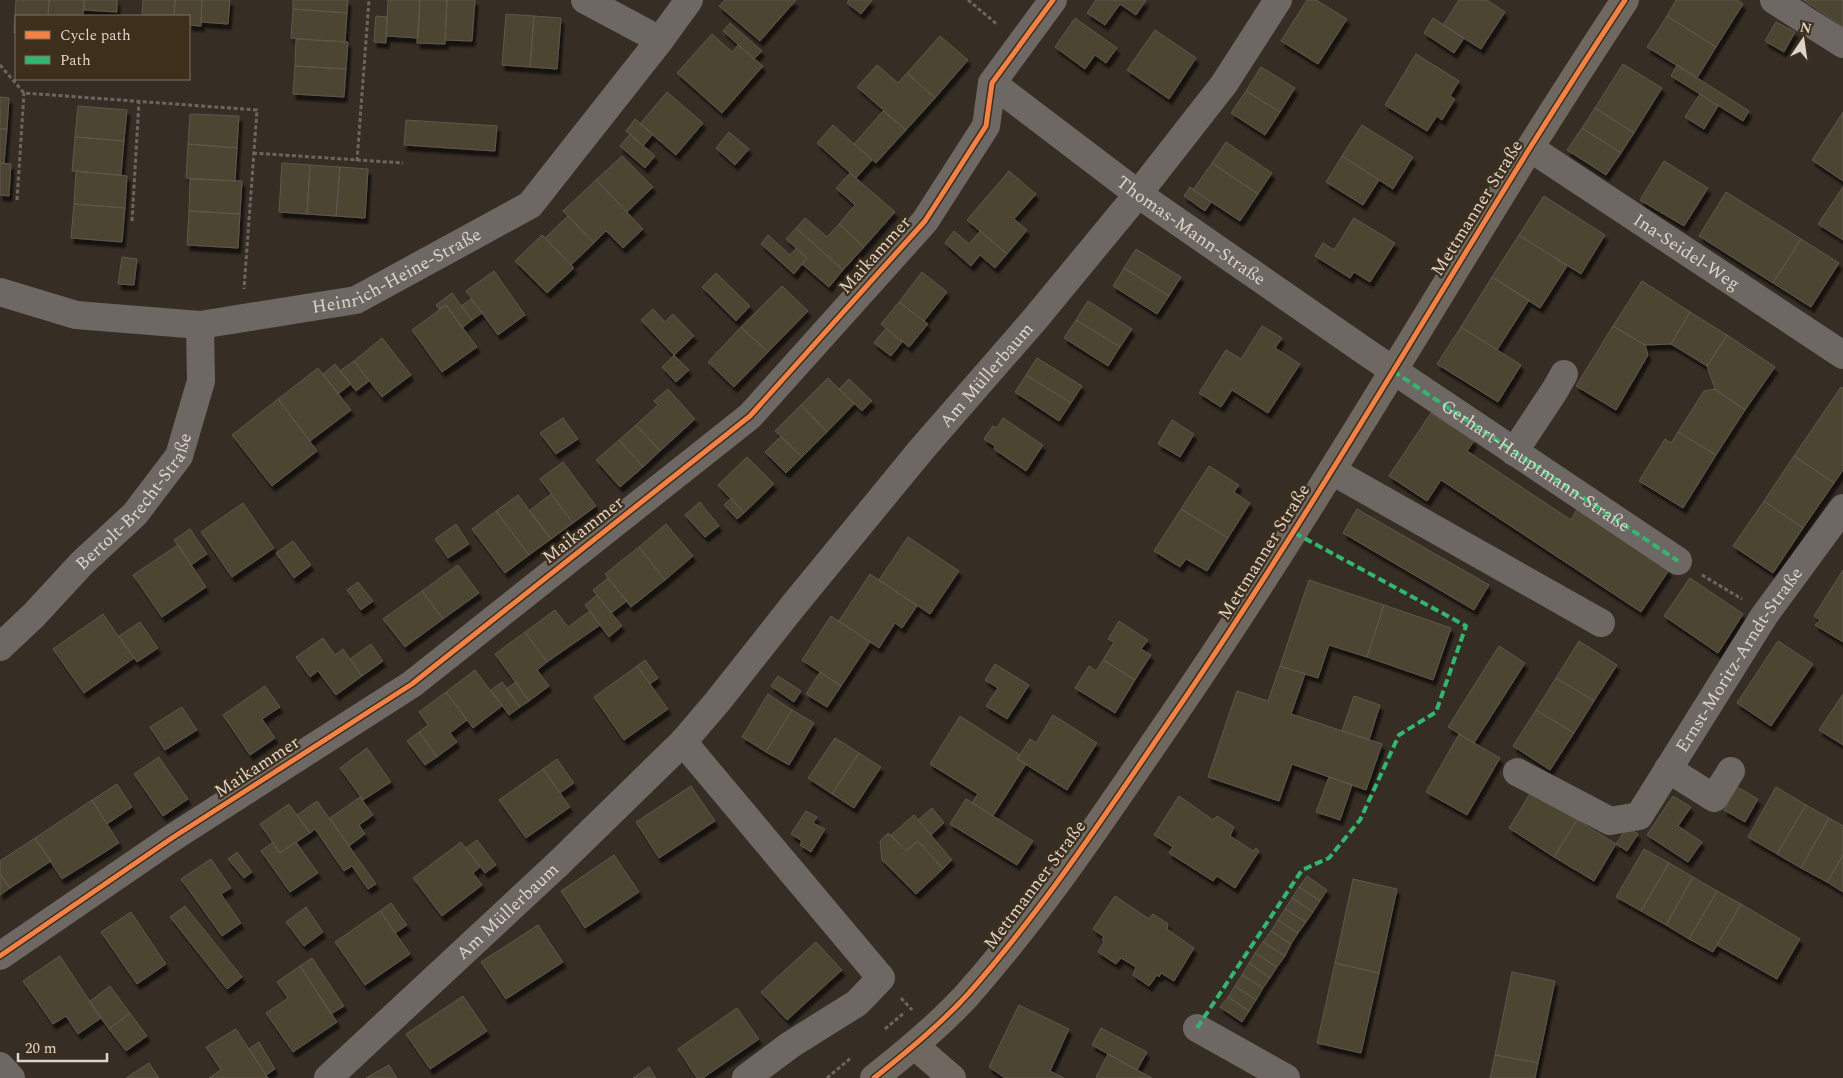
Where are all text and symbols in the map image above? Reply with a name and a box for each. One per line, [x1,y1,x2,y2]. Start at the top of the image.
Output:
legend [15,15,190,80]
north arrow [1778,15,1828,65]
text: N [1798,16,1814,39]
text: Cycle path [60,24,131,47]
text: Path [60,49,91,72]
street label: Mettmanner Straße [1424,135,1530,281]
street label: Thomas-Mann-Straße [1111,169,1272,292]
street label: Ina-Seidel-Weg [1628,206,1746,297]
street label: Maikammer [832,210,918,300]
street label: Heinrich-Heine-Straße [310,221,486,320]
street label: Am Müllerbaum [933,316,1040,434]
street label: Gerhart-Hauptmann-Straße [1435,392,1636,539]
street label: Bertolt-Brecht-Straße [69,430,199,577]
street label: Mettmanner Straße [1211,479,1317,625]
street label: Maikammer [536,489,630,571]
street label: Ernst-Moritz-Arndt-Straße [1668,561,1809,758]
street label: Maikammer [209,729,305,805]
street label: Mettmanner Straße [977,814,1093,956]
street label: Am Müllerbaum [450,856,565,966]
scale bar [18,1030,106,1062]
text: 20 m [25,1037,57,1060]

